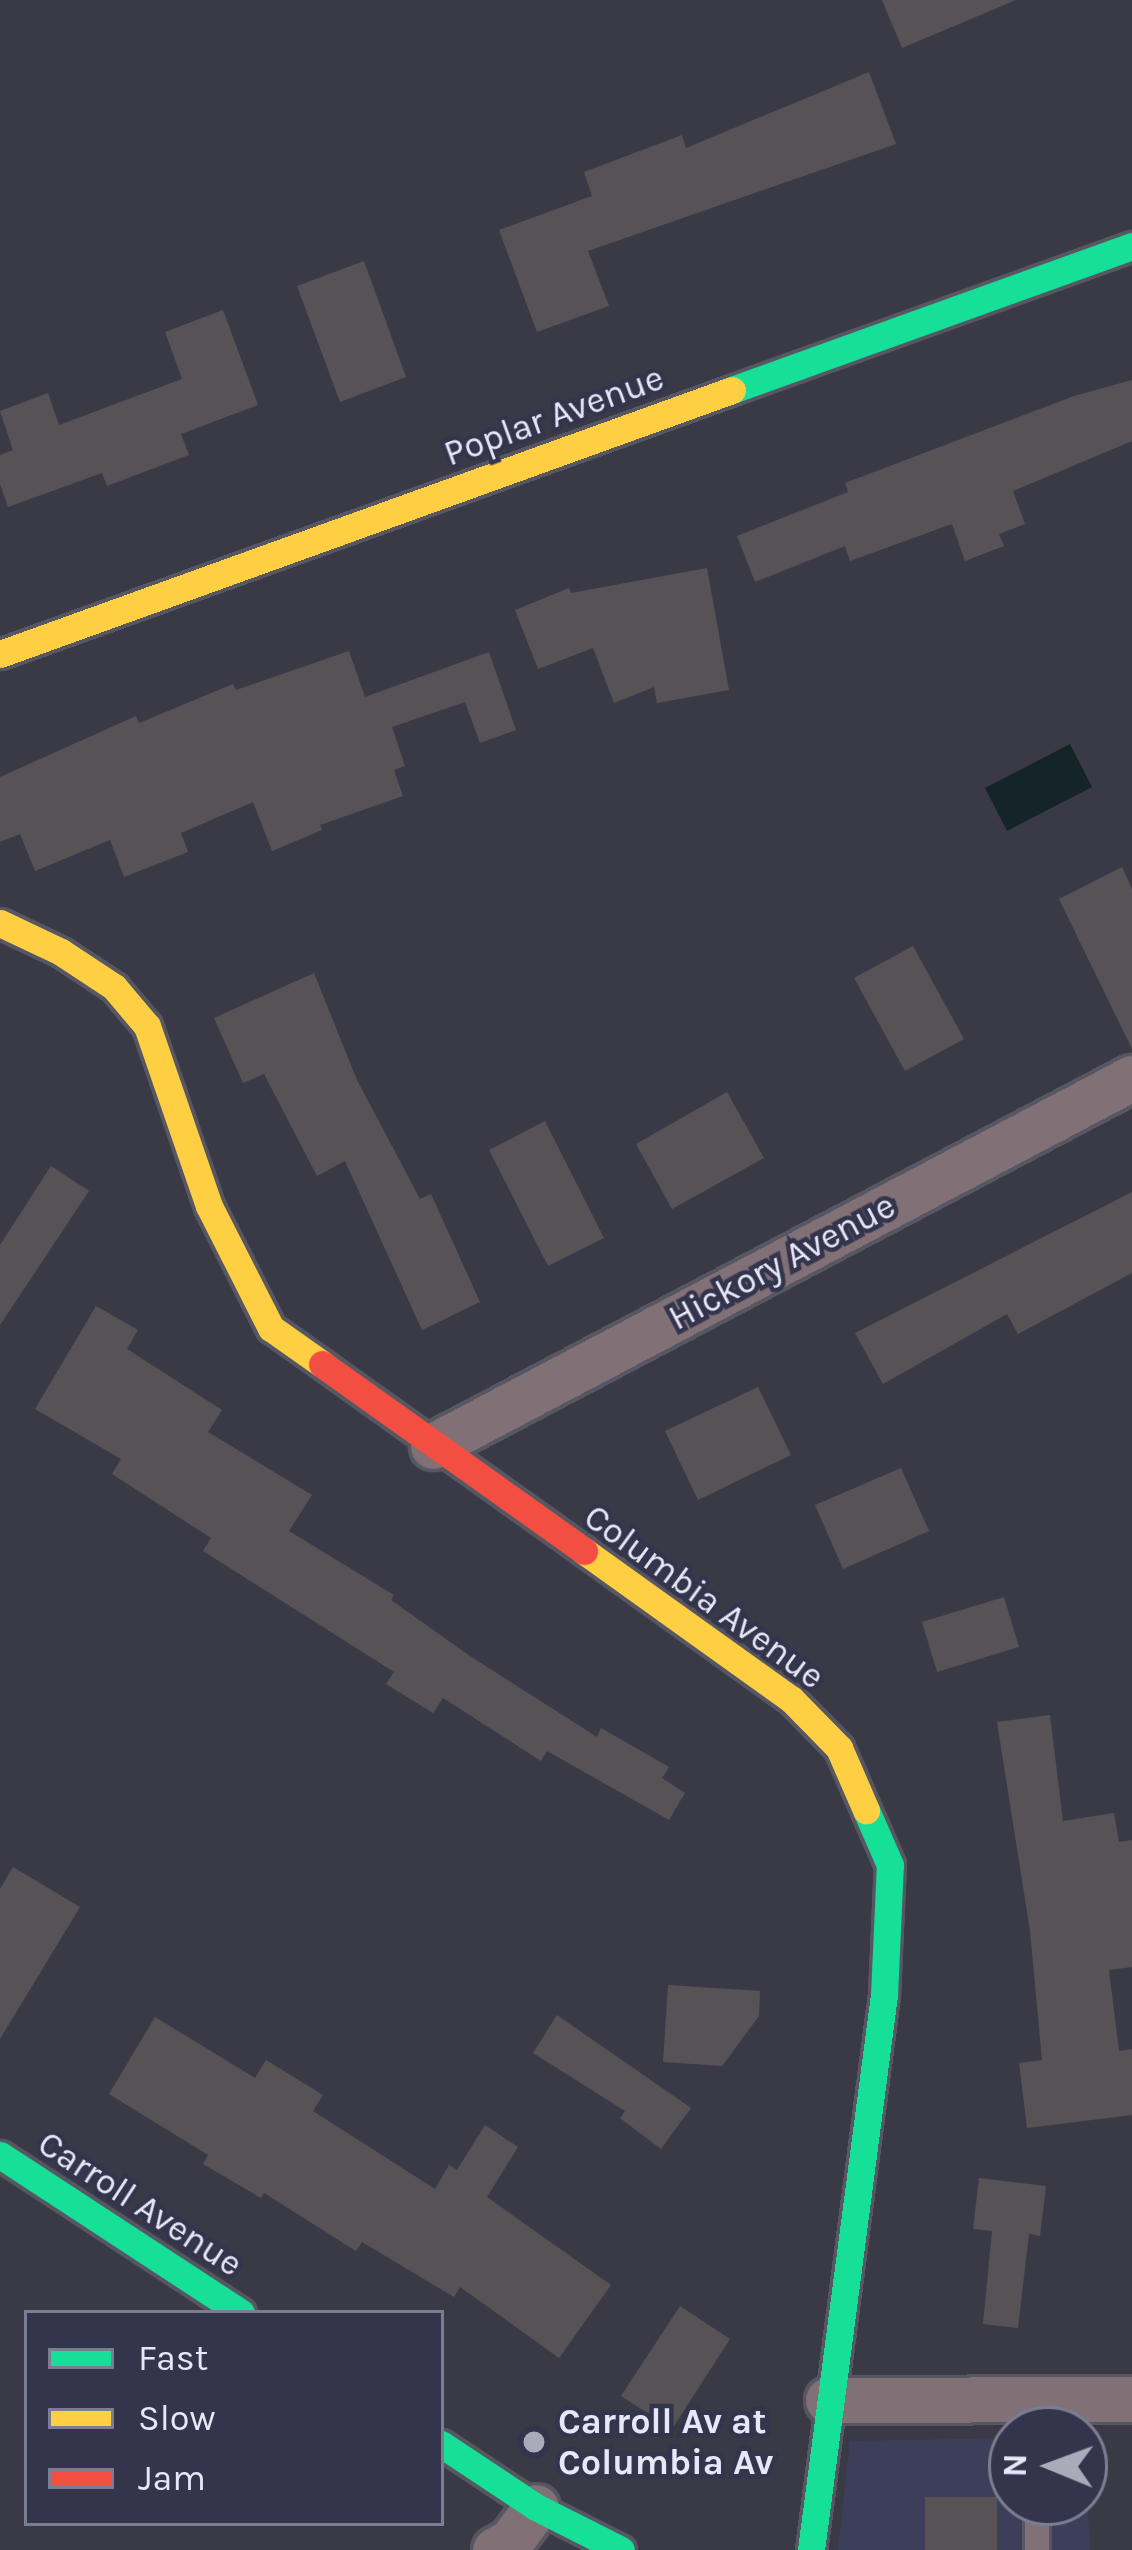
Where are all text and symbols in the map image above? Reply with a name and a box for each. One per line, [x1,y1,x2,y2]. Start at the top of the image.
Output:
street label: Poplar Avenue [438,356,670,476]
street label: Hickory Avenue [661,1184,903,1340]
street label: Columbia Avenue [576,1495,832,1699]
street label: Carroll Avenue [30,2122,250,2286]
legend [24,2310,444,2526]
text: Fast [138,2337,208,2379]
text: Slow [138,2397,216,2439]
place label: Carroll Av at Columbia Av [558,2399,773,2484]
north arrow [988,2406,1108,2526]
marker: Carroll Av at Columbia Av [521,2429,547,2455]
text: N [996,2453,1034,2478]
text: Jam [138,2457,206,2499]

